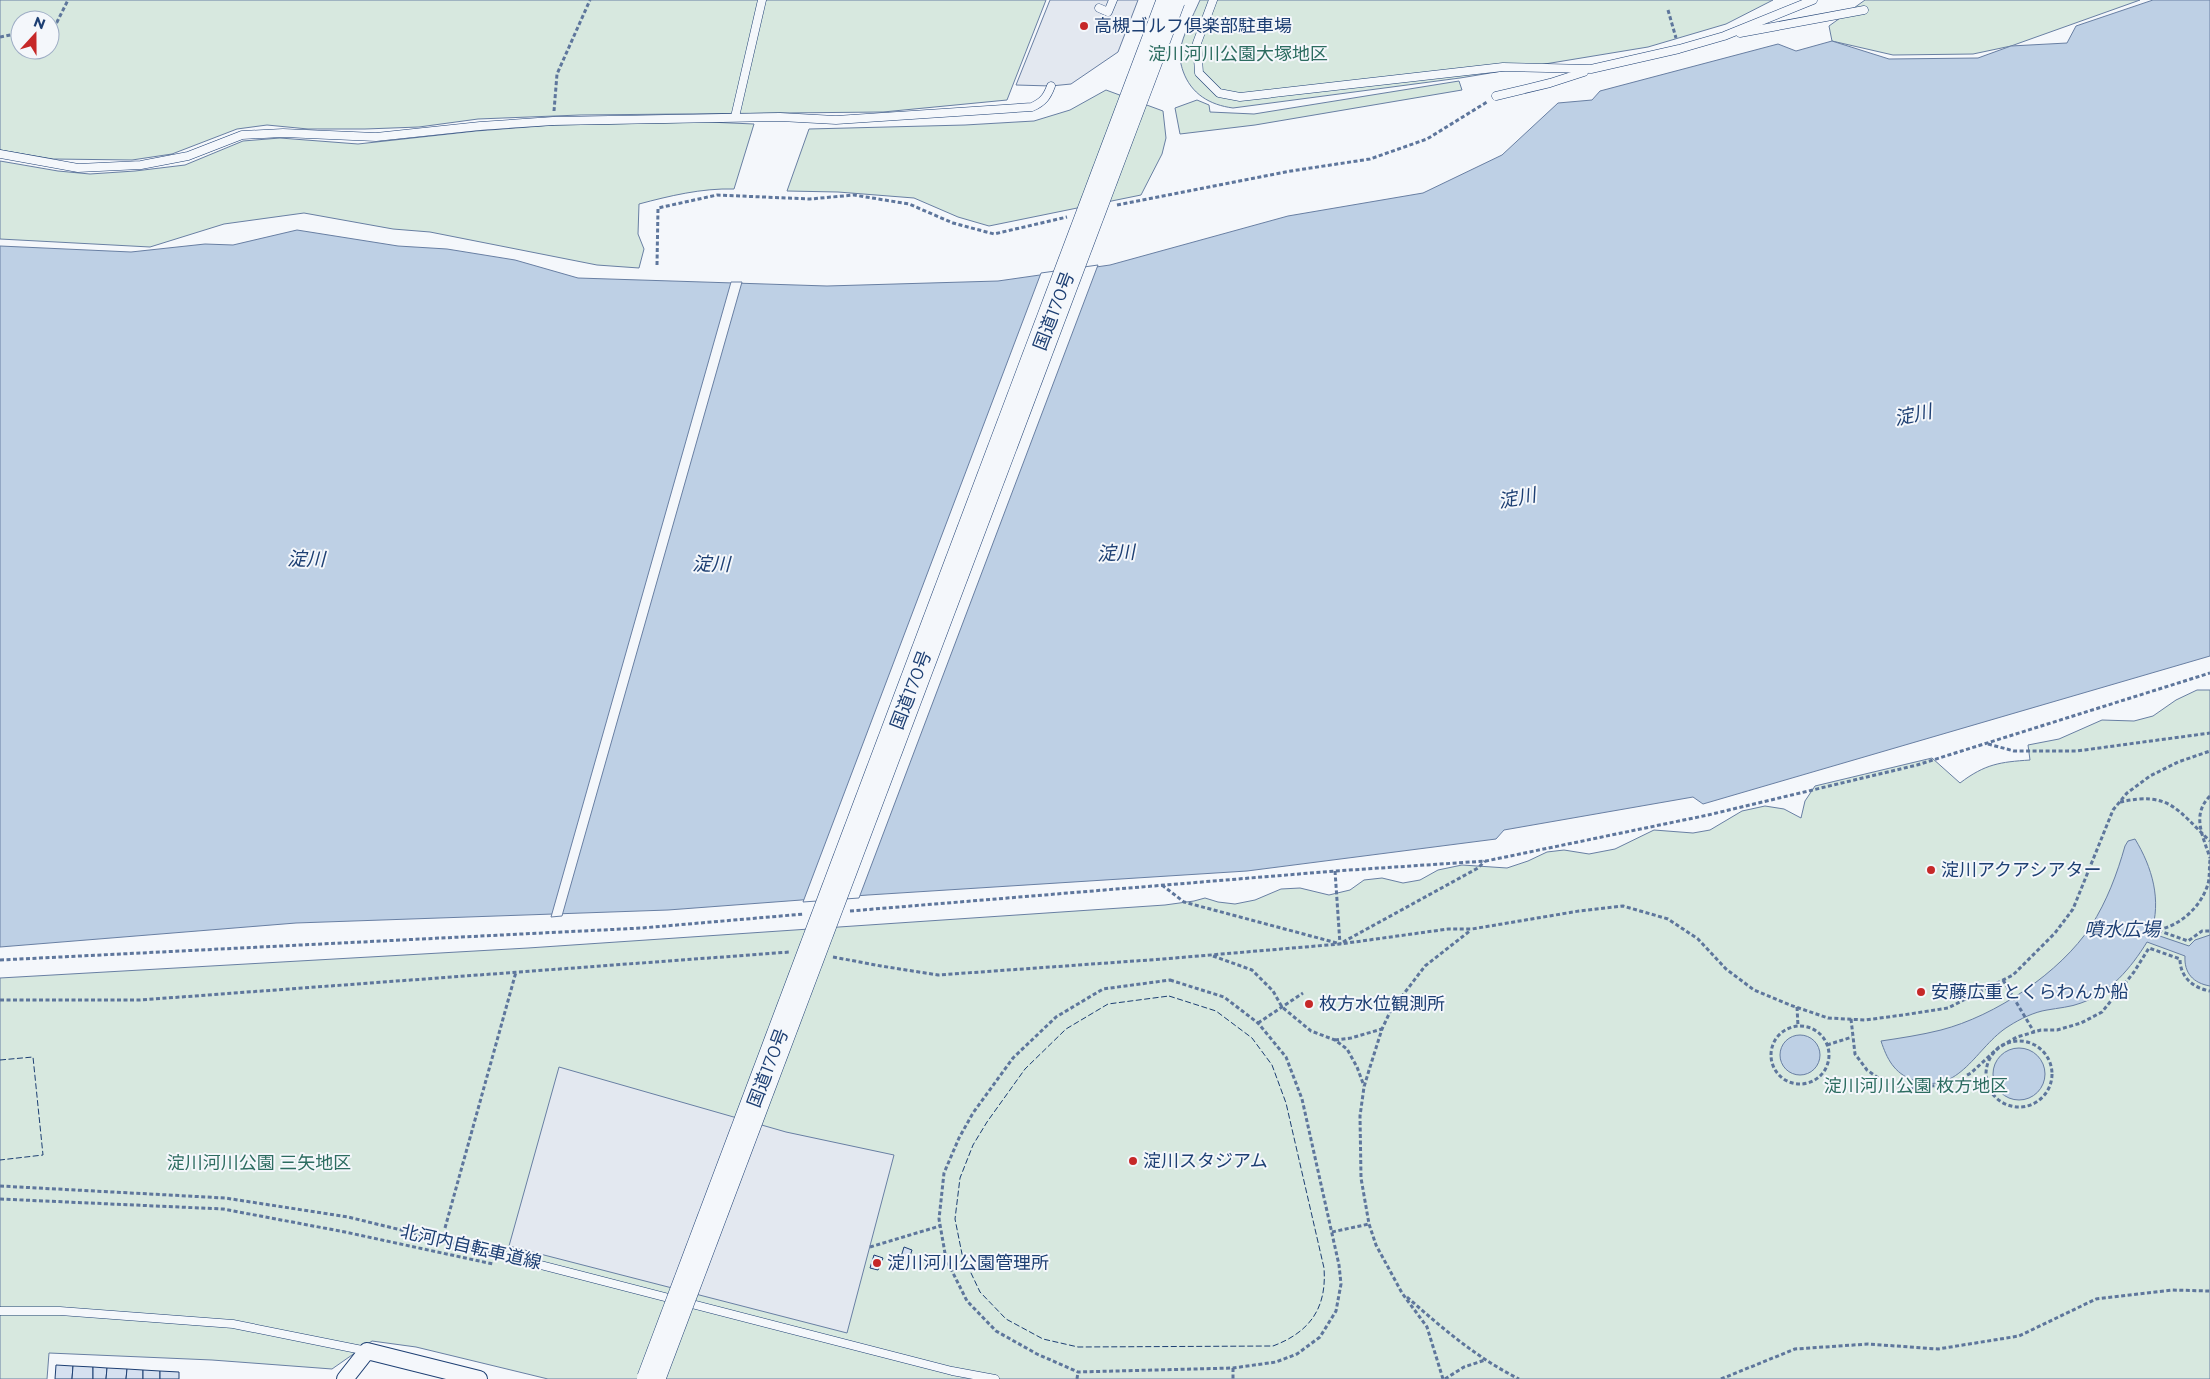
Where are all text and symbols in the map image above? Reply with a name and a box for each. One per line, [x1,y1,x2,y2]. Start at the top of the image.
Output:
north arrow [10,10,60,60]
text: N [31,12,48,33]
place label: 高槻ゴルフ倶楽部駐車場 [1094,15,1292,37]
marker: 高槻ゴルフ倶楽部駐車場 [1078,20,1090,32]
park label: 淀川河川公園大塚地区 [1148,43,1328,65]
street label: 国道170号 [1029,268,1079,354]
water label: 淀川 [1892,399,1936,430]
water label: 淀川 [1496,483,1540,513]
water label: 淀川 [1096,540,1138,565]
water label: 淀川 [287,547,327,571]
water label: 淀川 [692,552,732,576]
street label: 国道170号 [886,647,936,733]
place label: 淀川アクアシアター [1941,859,2101,881]
marker: 淀川アクアシアター [1925,864,1937,876]
water label: 噴水広場 [2084,918,2162,941]
place label: 安藤広重とくらわんか船 [1931,981,2128,1003]
marker: 安藤広重とくらわんか船 [1915,986,1927,998]
place label: 枚方水位観測所 [1319,993,1445,1015]
marker: 枚方水位観測所 [1303,998,1315,1010]
street label: 国道170号 [743,1025,793,1111]
park label: 淀川河川公園 枚方地区 [1824,1075,2008,1097]
place label: 淀川スタジアム [1143,1150,1268,1172]
park label: 淀川河川公園 三矢地区 [167,1152,351,1174]
marker: 淀川スタジアム [1127,1155,1139,1167]
street label: 北河内自転車道線 [398,1220,544,1274]
place label: 淀川河川公園管理所 [887,1252,1049,1274]
marker: 淀川河川公園管理所 [871,1257,883,1269]

